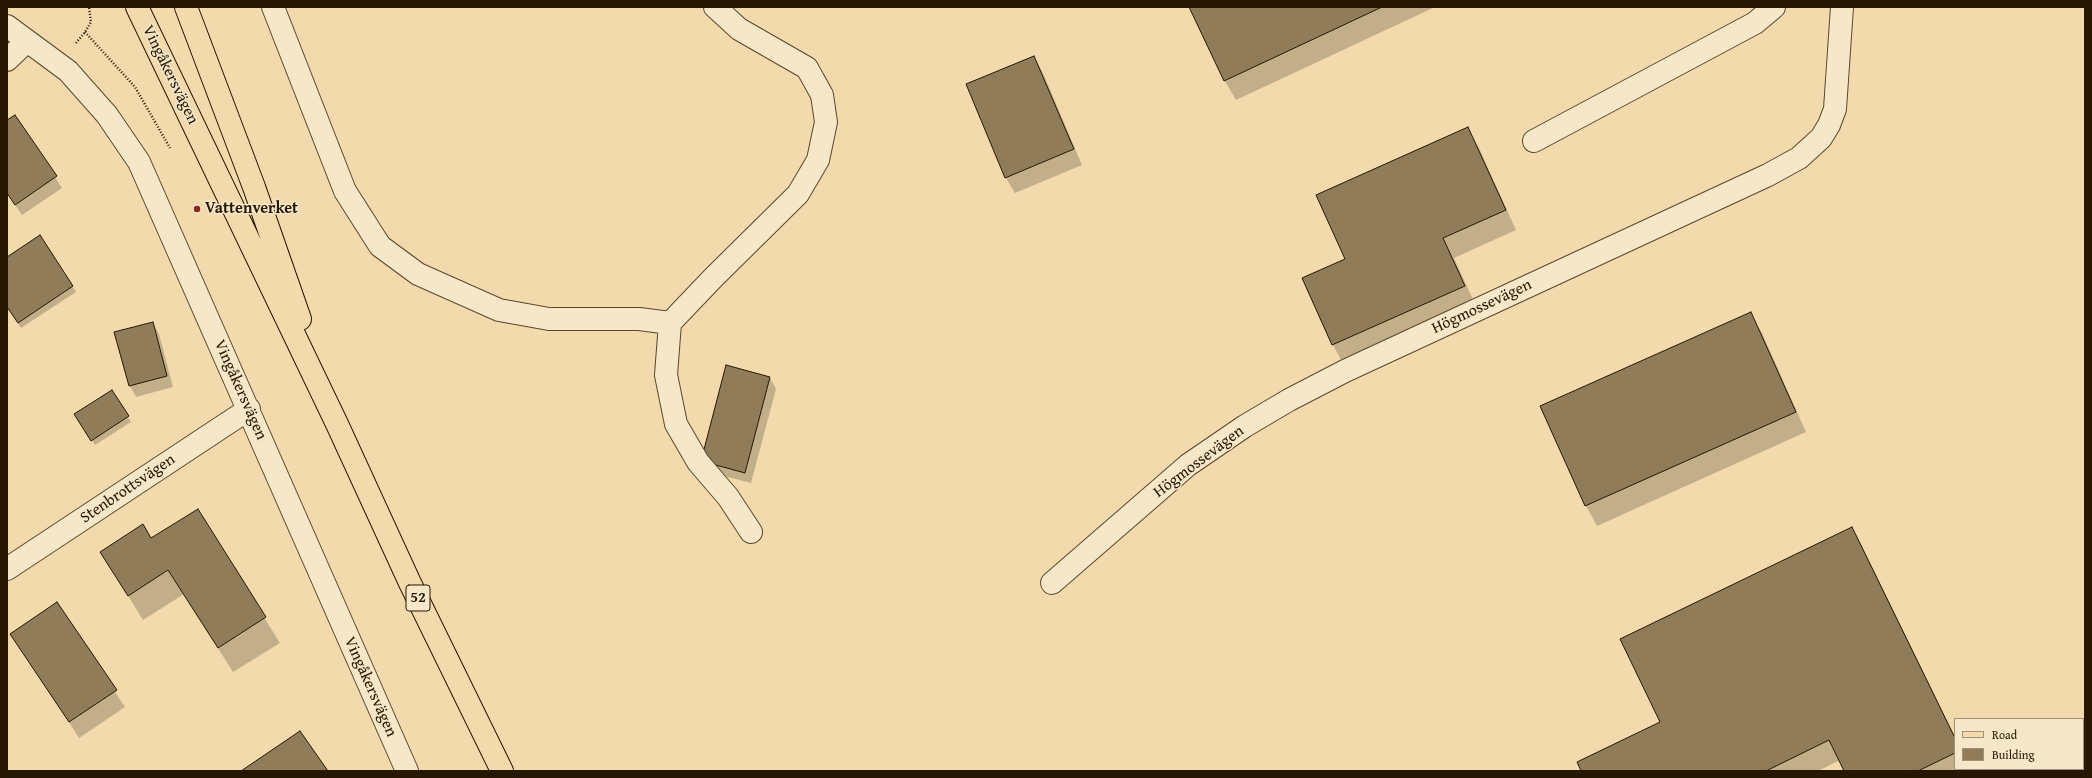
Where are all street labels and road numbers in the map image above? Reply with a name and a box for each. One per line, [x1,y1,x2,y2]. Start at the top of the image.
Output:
street label: Vingåkersvägen [138,22,202,128]
street label: Högmossevägen [1429,275,1535,339]
street label: Vingåkersvägen [209,337,271,443]
street label: Högmossevägen [1150,422,1248,502]
street label: Stenbrottsvägen [77,450,179,528]
road number: 52 [406,585,430,611]
street label: Vingåkersvägen [339,634,401,740]

